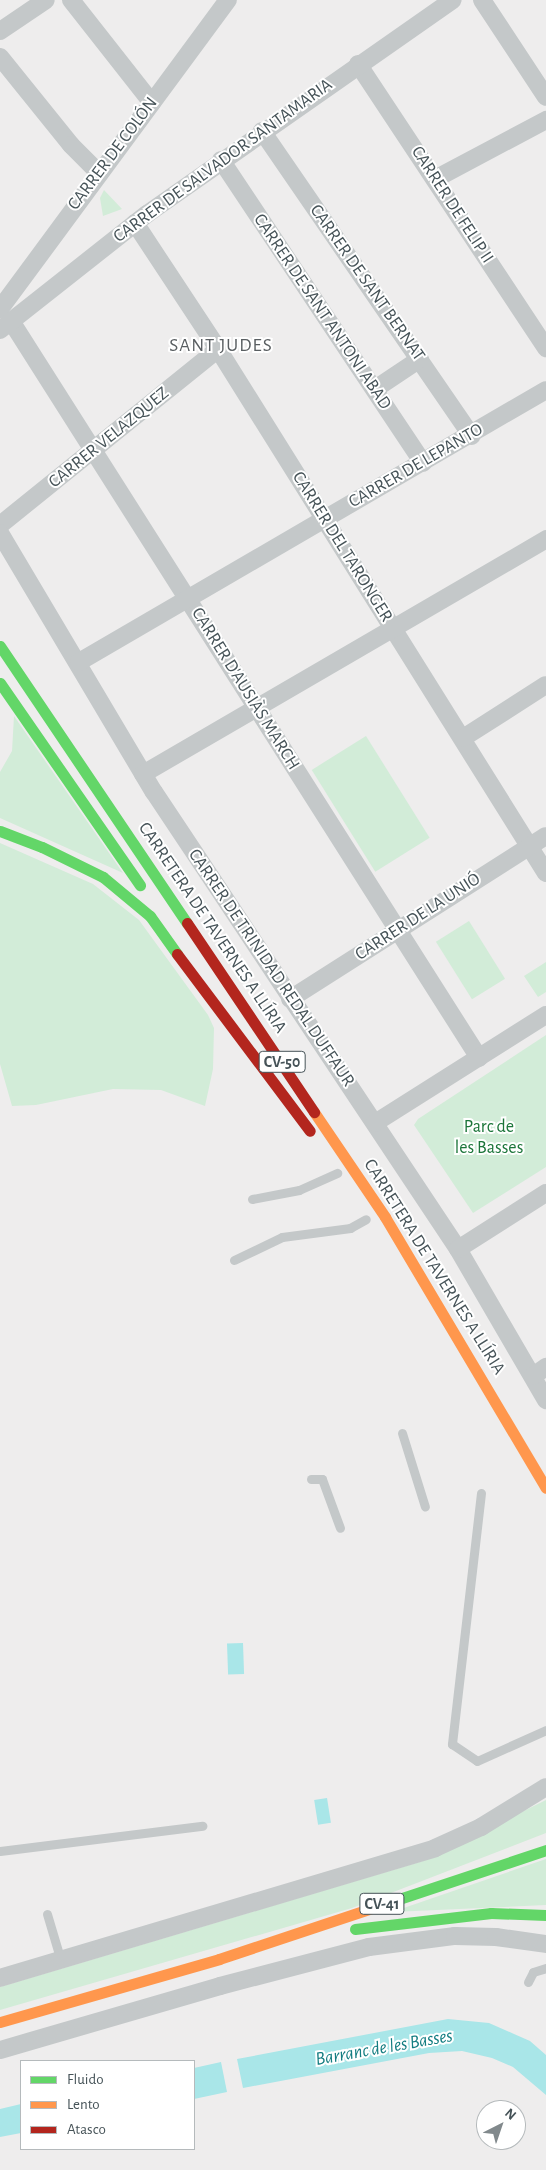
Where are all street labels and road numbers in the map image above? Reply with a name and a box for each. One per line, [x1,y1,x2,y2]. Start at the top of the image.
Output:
street label: CARRER DE SALVADOR SANTAMARIA [109,74,337,248]
street label: CARRER DE COLÓN [63,93,163,215]
street label: CARRER DE FELIP II [406,142,498,268]
street label: CARRER DE SANT BERNAT [305,201,429,365]
street label: CARRER DE SANT ANTONI ABAD [248,210,396,414]
street label: CARRER VELAZQUEZ [44,383,174,493]
street label: CARRER DE LEPANTO [345,419,487,513]
street label: CARRER DEL TARONGER [287,468,397,626]
street label: CARRER D'AUSIÀS MARCH [186,604,304,774]
street label: CARRETERA DE TAVERNES A LLÍRIA [133,818,291,1038]
street label: CARRER DE TRINIDAD REDAL DUFFAUR [183,845,359,1091]
street label: CARRER DE LA UNIÓ [351,868,485,966]
road number: CV-50 [258,1048,306,1076]
street label: CARRETERA DE TAVERNES A LLÍRIA [359,1155,509,1379]
road number: CV-41 [358,1890,406,1918]

